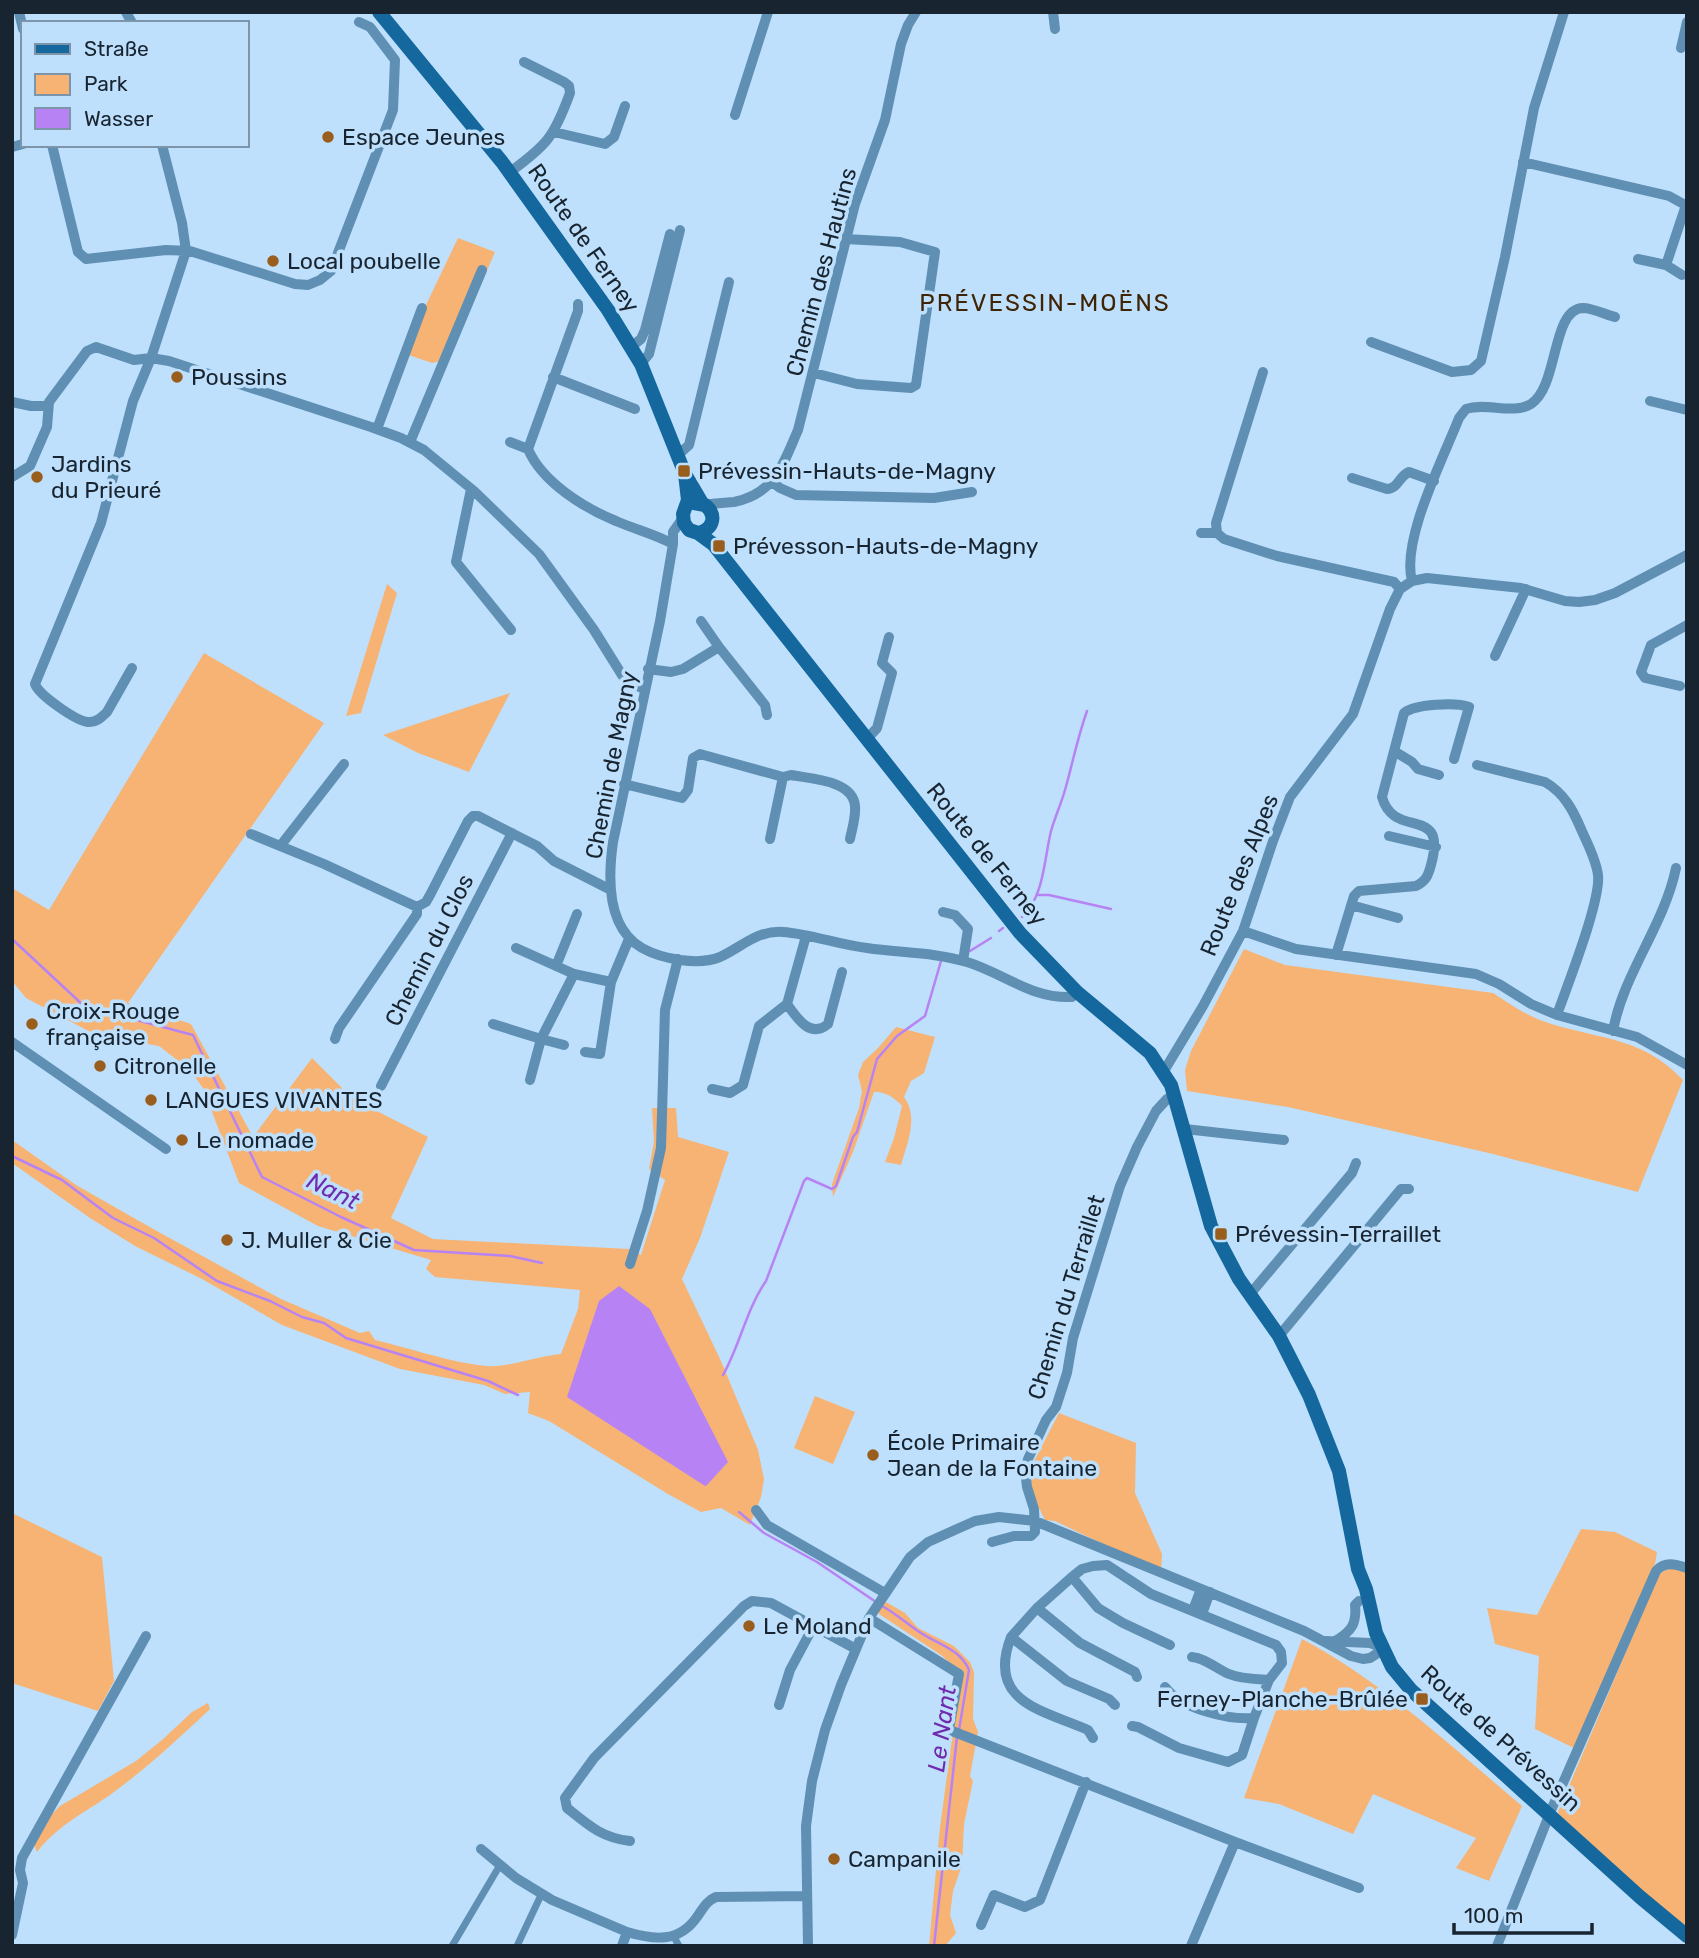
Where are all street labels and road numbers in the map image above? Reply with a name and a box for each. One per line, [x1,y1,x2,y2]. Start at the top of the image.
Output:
street label: Route de Ferney [522,158,646,318]
street label: Chemin des Hautins [780,165,862,379]
street label: Chemin de Magny [579,668,643,861]
street label: Route de Ferney [921,777,1053,931]
street label: Route des Alpes [1194,790,1284,960]
street label: Chemin du Clos [379,869,479,1031]
street label: Chemin du Terraillet [1021,1191,1111,1403]
street label: Route de Prévessin [1415,1659,1587,1817]

